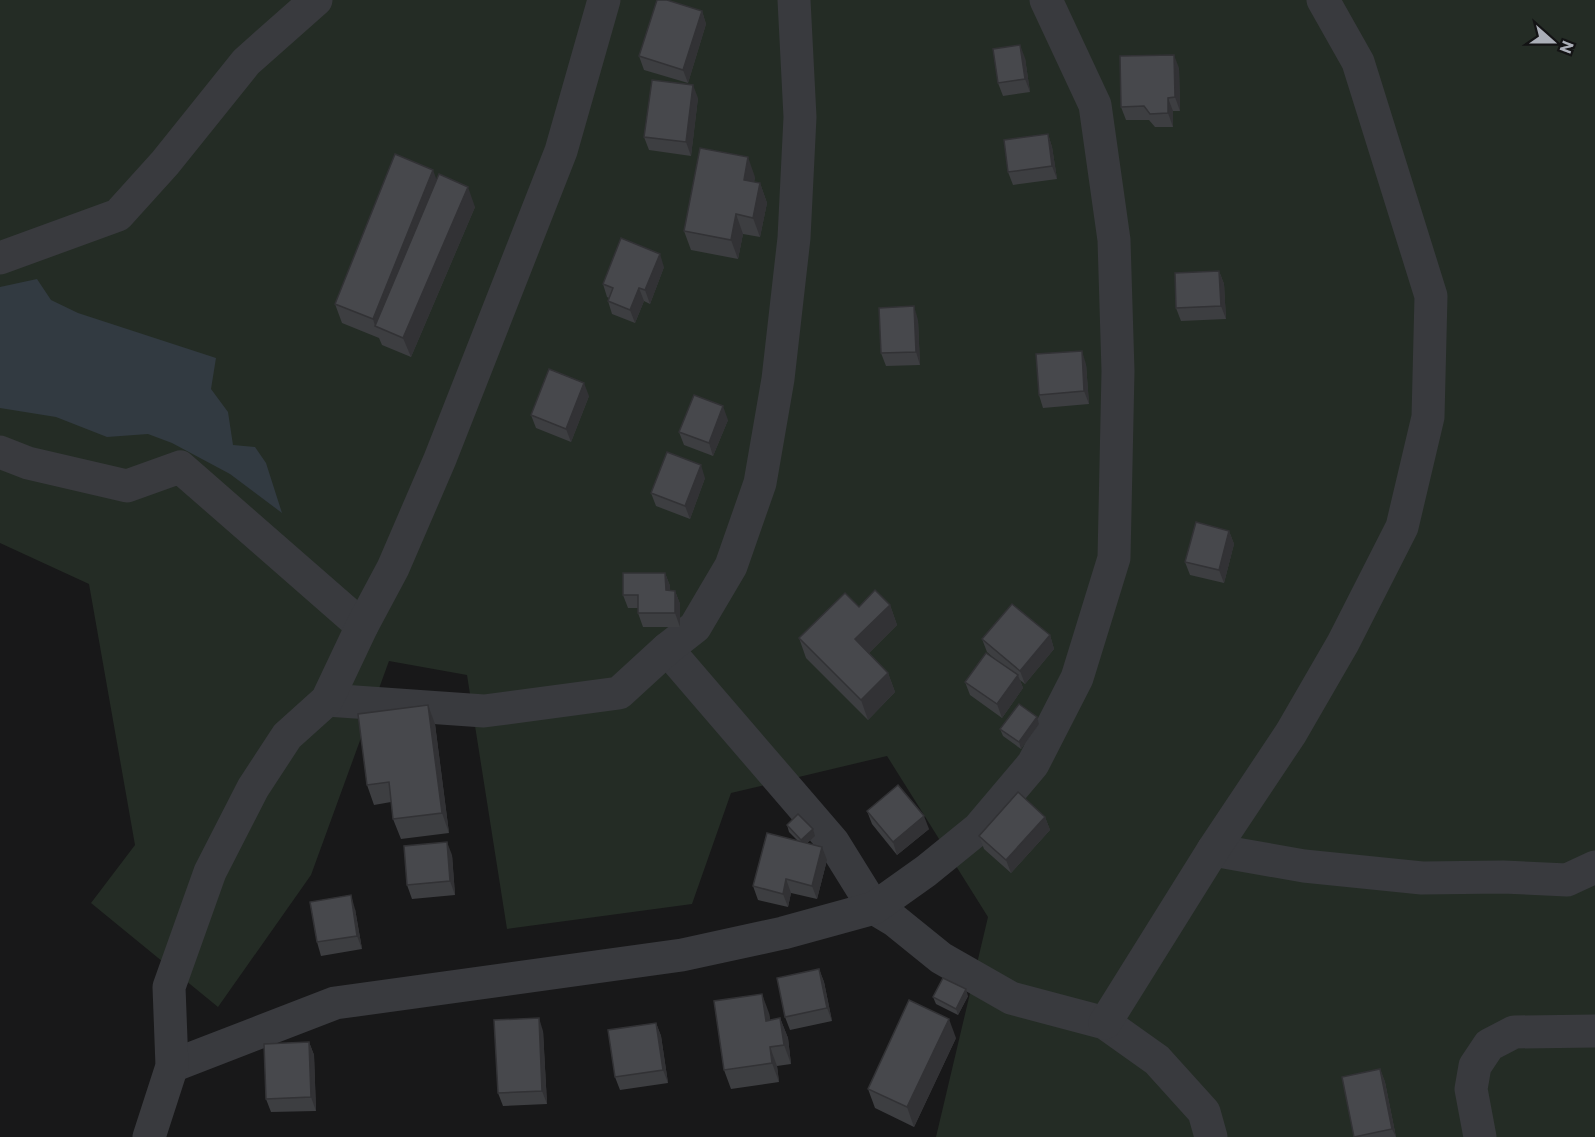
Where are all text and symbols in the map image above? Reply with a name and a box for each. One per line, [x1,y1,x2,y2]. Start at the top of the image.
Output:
north arrow [1523,12,1583,72]
text: N [1556,39,1578,57]

